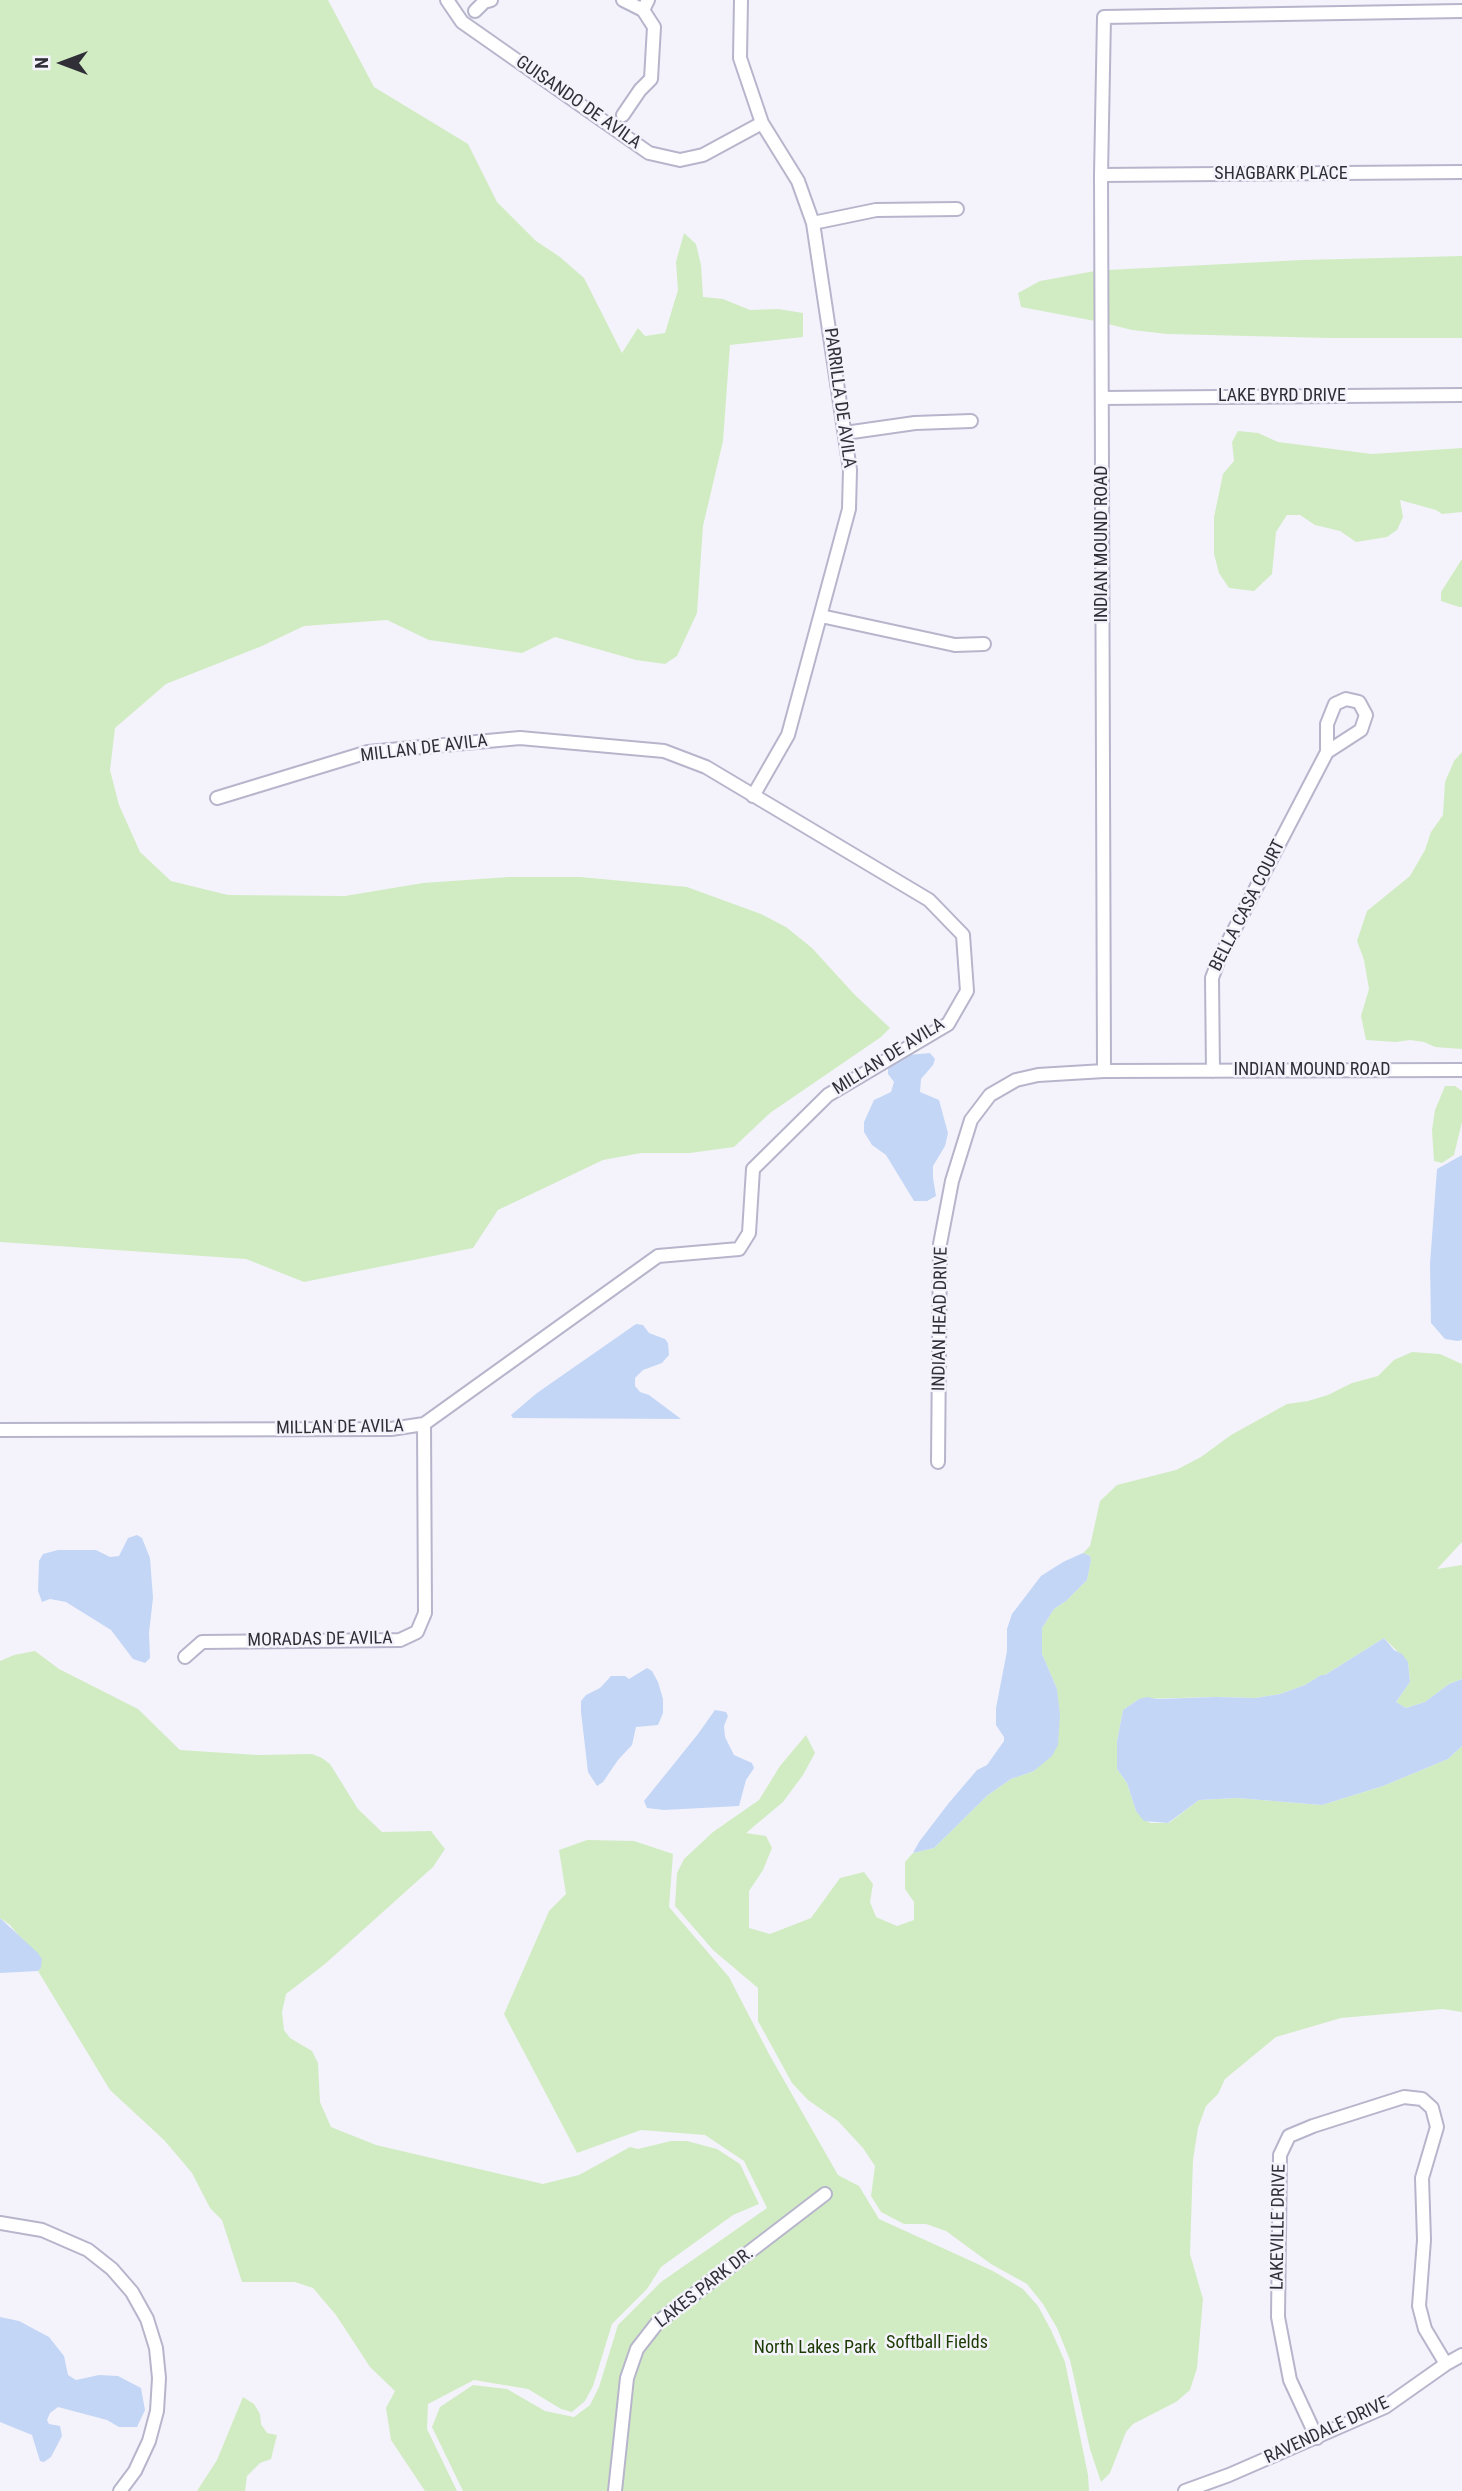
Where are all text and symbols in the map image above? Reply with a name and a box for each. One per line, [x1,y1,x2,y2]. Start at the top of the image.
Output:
north arrow [28,28,98,98]
street label: GUISANDO DE AVILA [511,52,645,154]
text: N [30,57,53,69]
street label: SHAGBARK PLACE [1214,163,1348,185]
street label: PARRILLA DE AVILA [818,327,860,469]
street label: LAKE BYRD DRIVE [1218,385,1346,407]
street label: INDIAN MOUND ROAD [1091,465,1113,623]
street label: MILLAN DE AVILA [359,730,489,768]
street label: BELLA CASA COURT [1206,837,1290,975]
street label: MILLAN DE AVILA [829,1014,949,1100]
street label: INDIAN MOUND ROAD [1233,1059,1391,1081]
street label: INDIAN HEAD DRIVE [929,1247,953,1391]
street label: MILLAN DE AVILA [276,1416,404,1440]
street label: MORADAS DE AVILA [247,1628,393,1652]
street label: LAKEVILLE DRIVE [1267,2164,1291,2290]
street label: LAKES PARK DR. [652,2243,758,2333]
park label: Softball Fields [886,2332,988,2354]
park label: North Lakes Park [754,2337,876,2359]
street label: RAVENDALE DRIVE [1261,2393,1393,2469]

